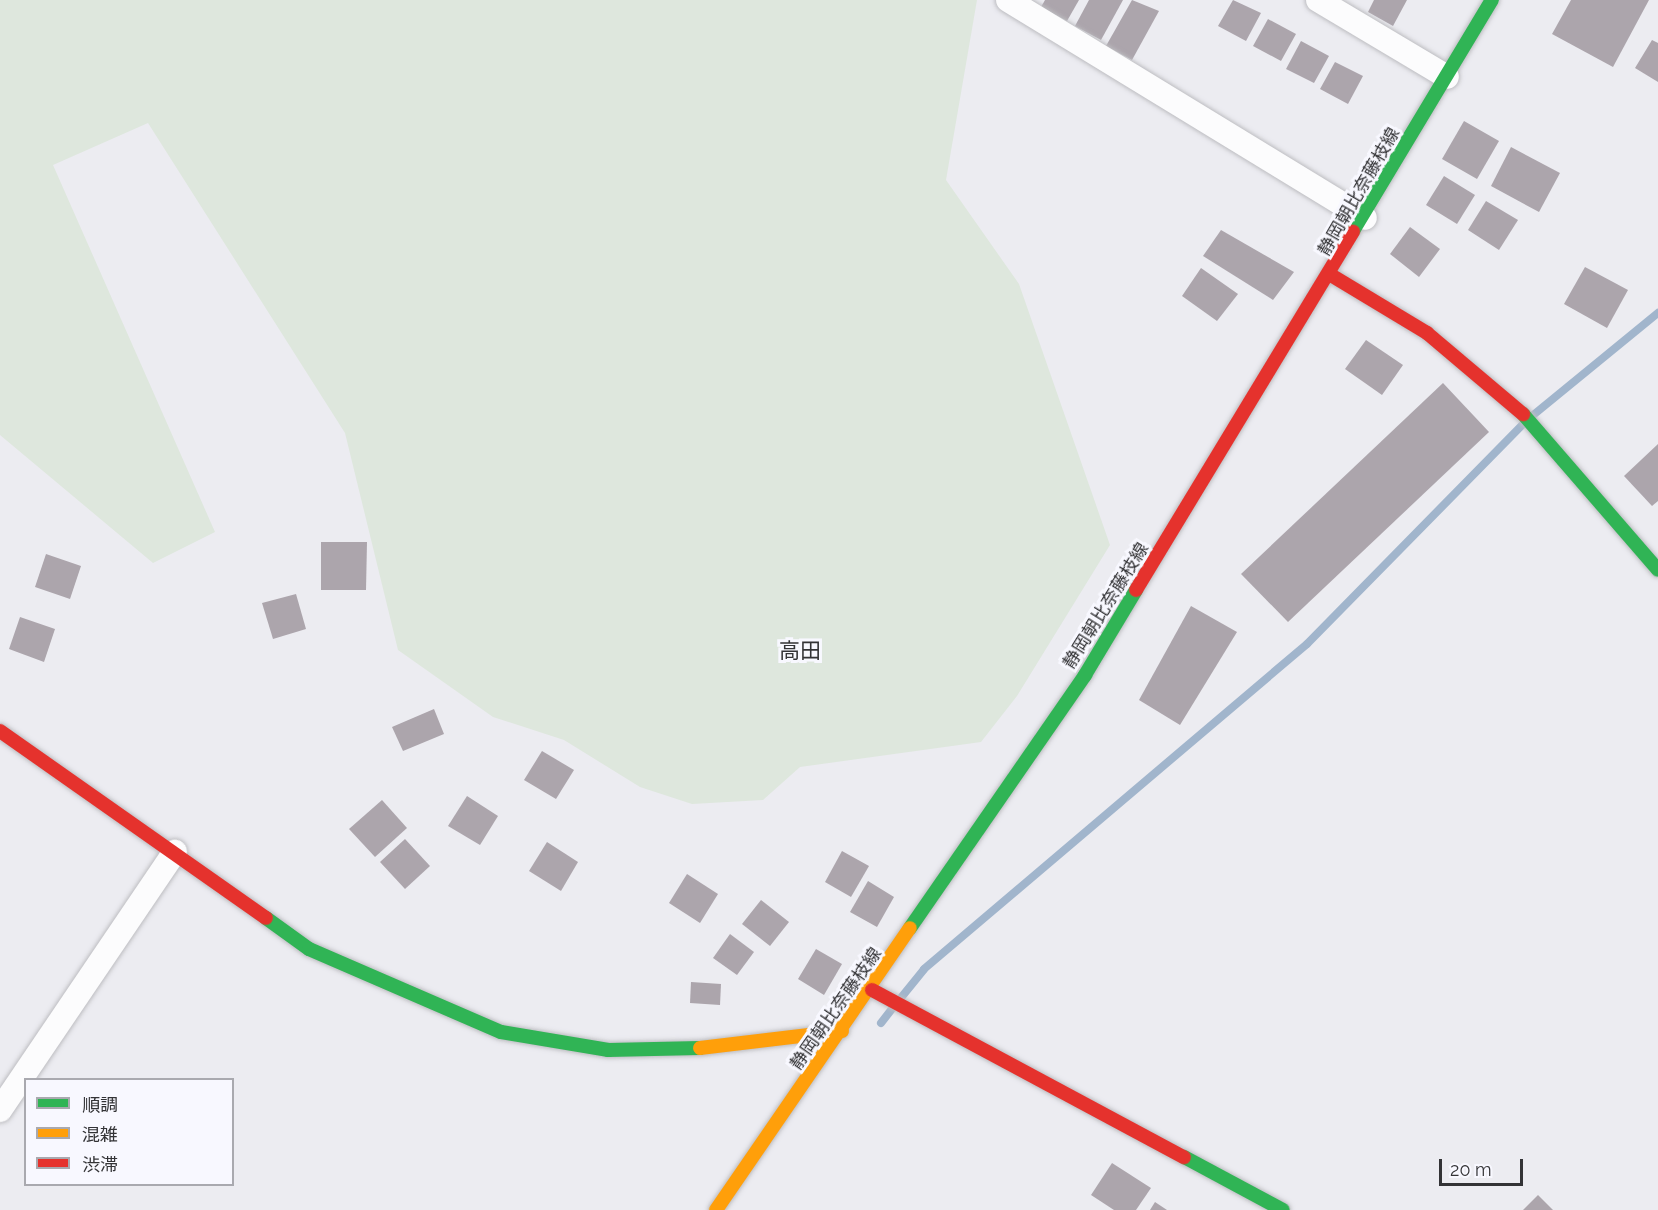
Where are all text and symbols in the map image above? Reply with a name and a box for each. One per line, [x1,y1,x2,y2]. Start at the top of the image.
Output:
street label: 静岡朝比奈藤枝線 [1314,124,1404,260]
street label: 静岡朝比奈藤枝線 [1059,539,1153,673]
district label: 高田 [779,638,821,664]
street label: 静岡朝比奈藤枝線 [786,944,886,1074]
legend [24,1078,234,1186]
text: 順調 [82,1094,118,1115]
text: 混雑 [82,1124,118,1145]
scale bar [1442,1147,1526,1185]
text: 渋滞 [82,1154,118,1175]
text: 20 m [1450,1159,1492,1180]

